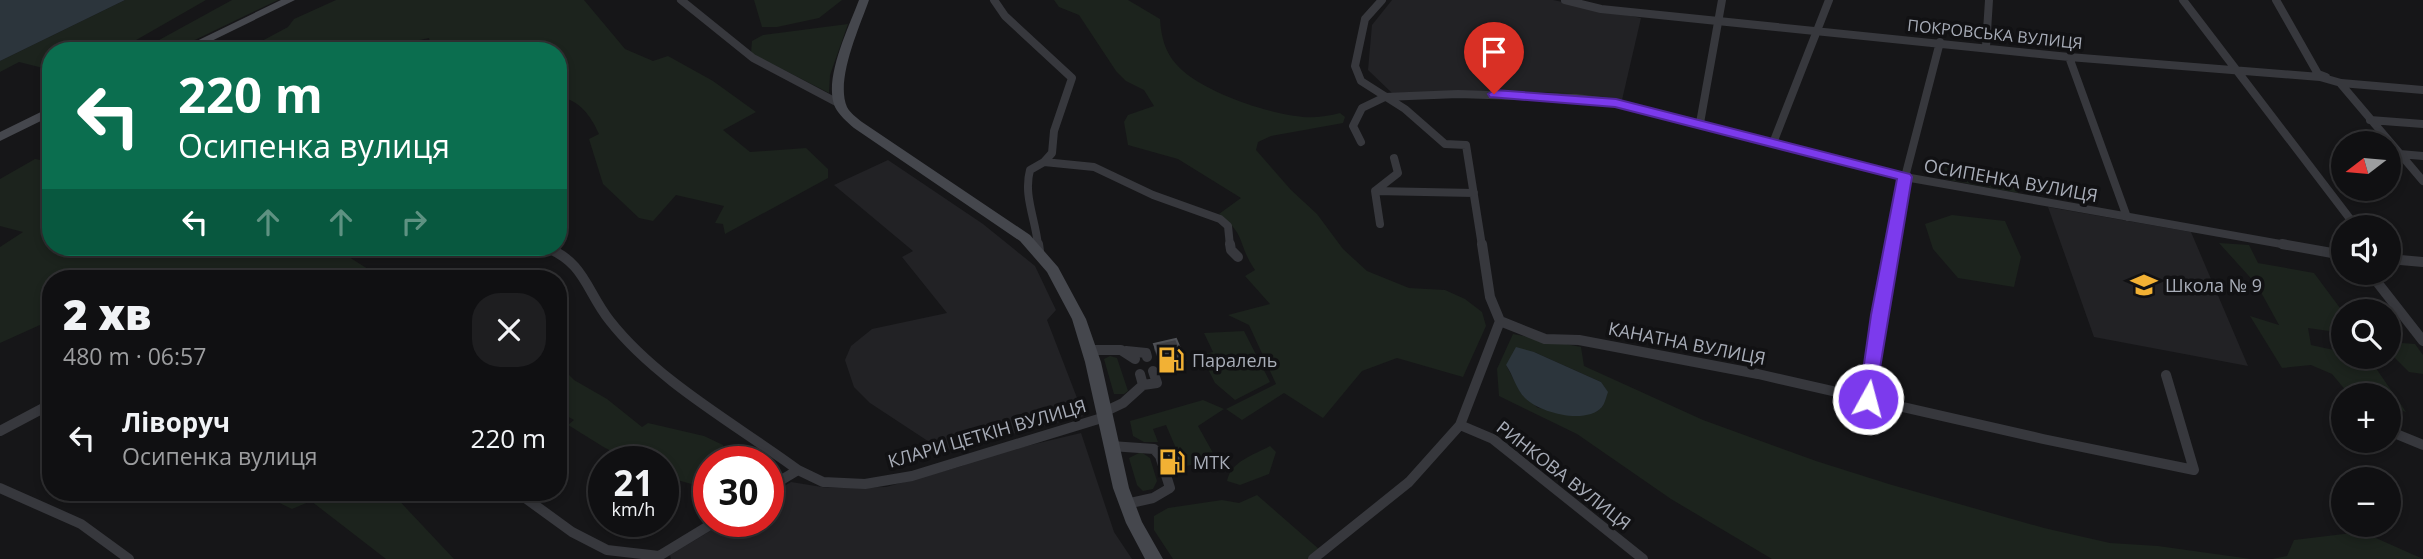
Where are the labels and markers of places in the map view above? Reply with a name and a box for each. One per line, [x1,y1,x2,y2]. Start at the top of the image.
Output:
pin [1464,22,1524,94]
school or university icon: Школа № 9 [2129,270,2159,300]
place label: Школа № 9 [2165,273,2262,297]
fuel station icon: Паралель [1156,345,1186,375]
place label: Паралель [1192,348,1277,372]
fuel station icon: МТК [1157,447,1187,477]
place label: МТК [1193,450,1230,474]

